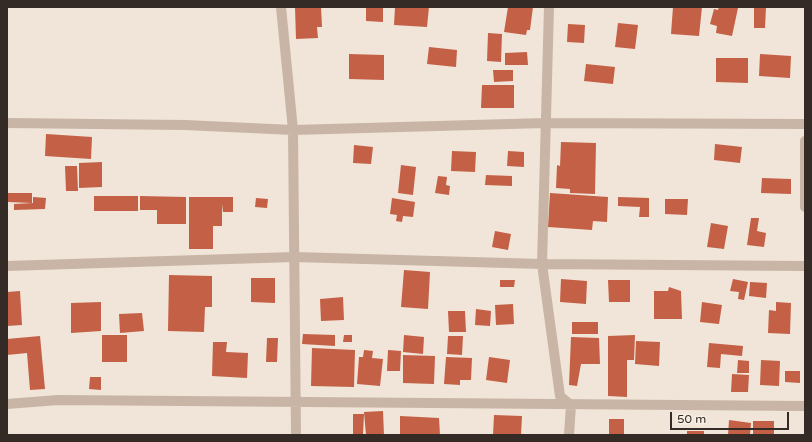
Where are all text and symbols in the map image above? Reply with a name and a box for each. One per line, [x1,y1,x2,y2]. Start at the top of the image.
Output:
scale bar [672,404,791,430]
text: 50 m [677,412,706,426]

